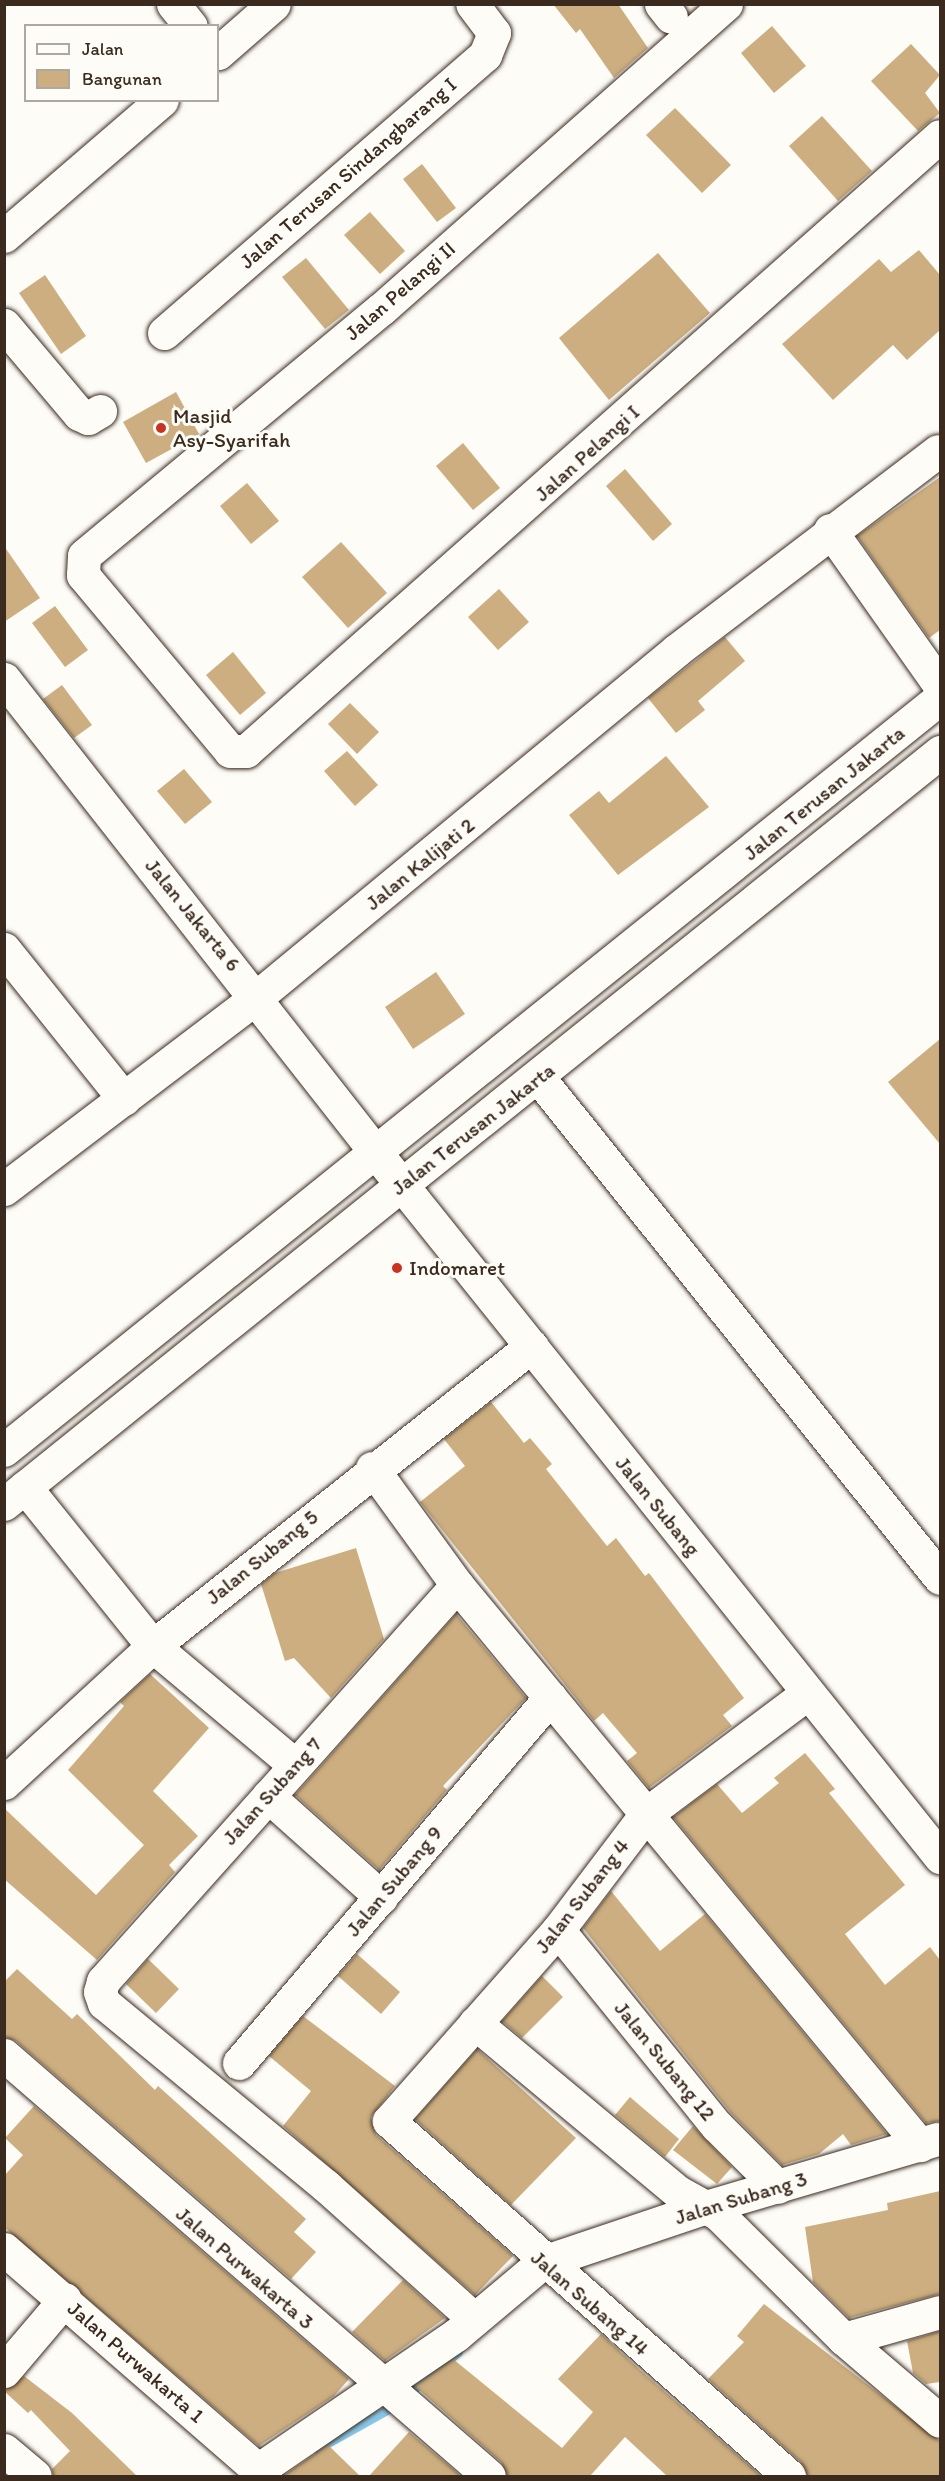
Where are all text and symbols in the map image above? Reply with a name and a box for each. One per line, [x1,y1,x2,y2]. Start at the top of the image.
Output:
legend [24,24,219,102]
text: Jalan [82,38,123,60]
text: Bangunan [82,68,162,90]
street label: Jalan Terusan Sindangbarang I [235,72,461,274]
street label: Jalan Pelangi II [340,237,460,345]
street label: Jalan Pelangi I [530,400,644,506]
place label: Masjid Asy-Syarifah [173,403,290,453]
marker: Masjid Asy-Syarifah [154,421,168,435]
street label: Jalan Terusan Jakarta [739,721,909,865]
street label: Jalan Kalijati 2 [360,812,480,916]
street label: Jalan Jakarta 6 [140,854,246,976]
street label: Jalan Terusan Jakarta [387,1058,559,1200]
place label: Indomaret [409,1255,505,1281]
marker: Indomaret [390,1261,404,1275]
street label: Jalan Subang [611,1452,705,1560]
street label: Jalan Subang 5 [201,1505,323,1609]
street label: Jalan Subang 7 [218,1733,326,1849]
street label: Jalan Subang 9 [341,1821,447,1941]
street label: Jalan Subang 4 [530,1834,634,1958]
street label: Jalan Subang 12 [610,1997,720,2125]
street label: Jalan Subang 3 [672,2166,810,2230]
street label: Jalan Purwakarta 3 [171,2201,319,2335]
street label: Jalan Subang 14 [526,2245,654,2361]
street label: Jalan Purwakarta 1 [62,2296,210,2428]

